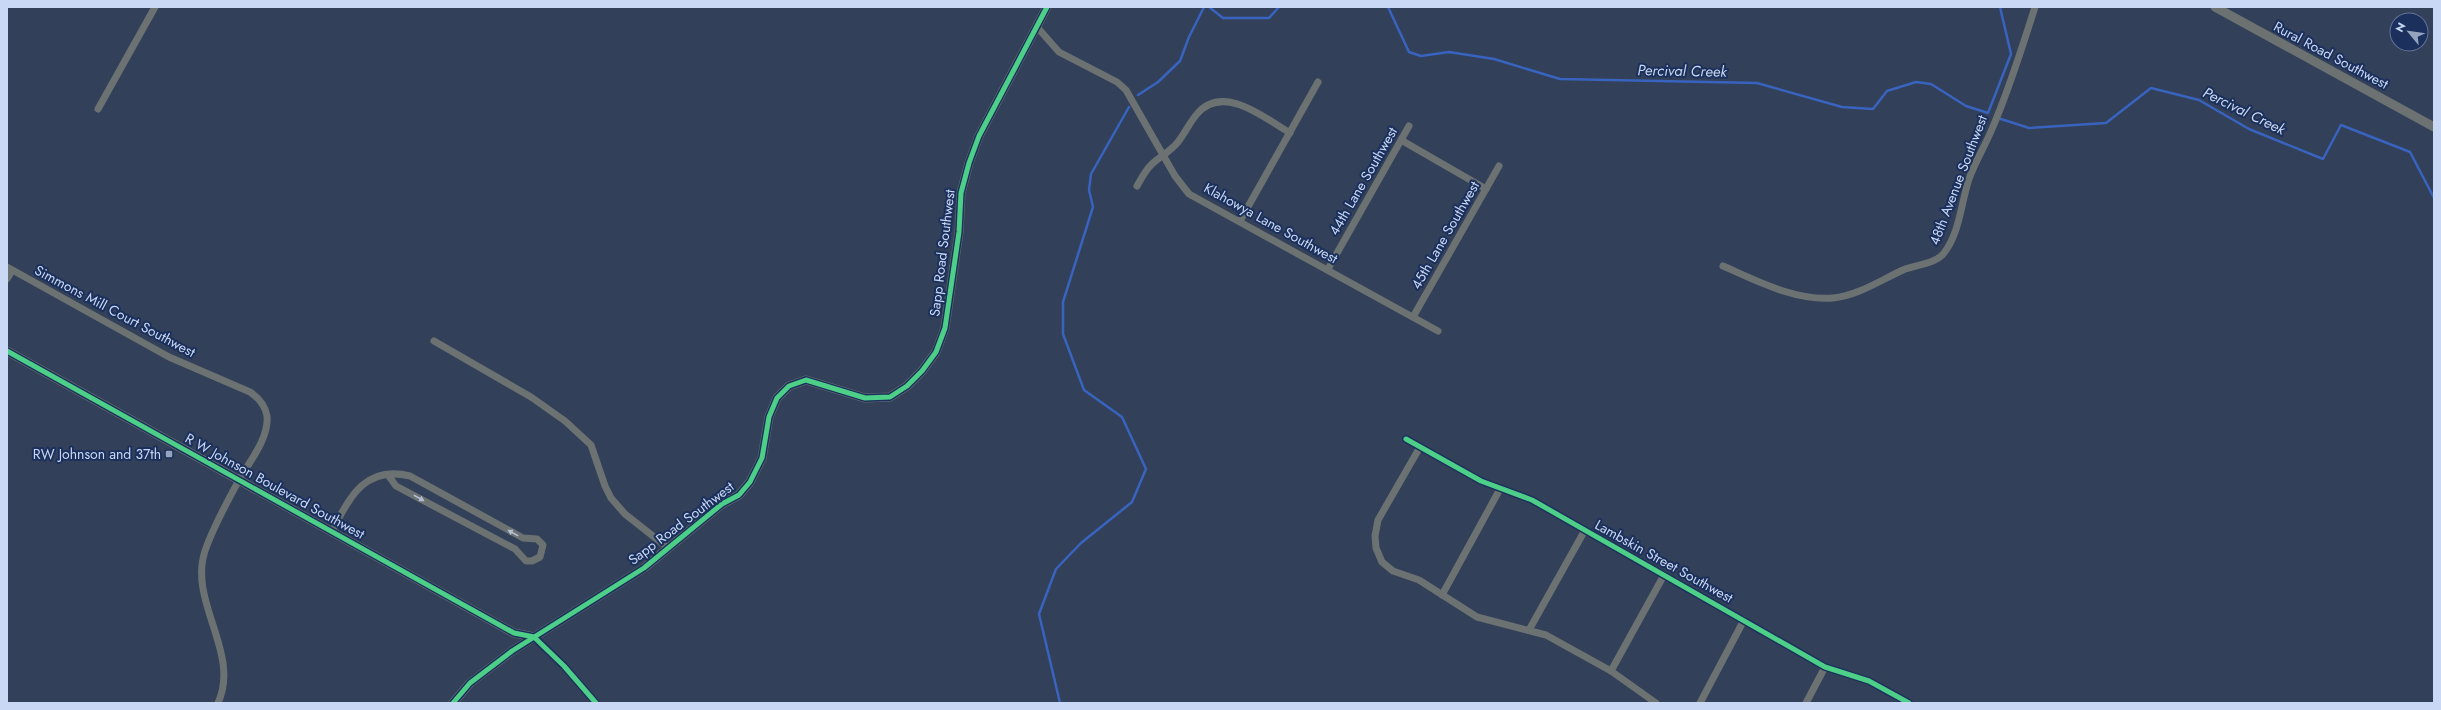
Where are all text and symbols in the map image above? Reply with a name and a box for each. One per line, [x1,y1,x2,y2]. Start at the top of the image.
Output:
north arrow [2389,12,2429,52]
street label: Rural Road Southwest [2270,16,2392,94]
text: N [2391,19,2409,35]
water label: Percival Creek [1637,59,1727,83]
water label: Percival Creek [2199,82,2289,141]
street label: 48th Avenue Southwest [1924,112,1992,248]
street label: 44th Lane Southwest [1324,123,1402,239]
street label: 45th Lane Southwest [1406,177,1484,293]
street label: Klahowya Lane Southwest [1200,178,1342,268]
street label: Sapp Road Southwest [924,188,960,318]
street label: Simmons Mill Court Southwest [31,260,199,362]
street label: R W Johnson Boulevard Southwest [182,428,369,544]
place label: RW Johnson and 37th [33,444,161,464]
marker: RW Johnson and 37th [164,449,174,459]
street label: Sapp Road Southwest [624,476,739,569]
one-way arrow [413,495,425,502]
street label: Lambskin Street Southwest [1591,515,1737,608]
one-way arrow [508,529,519,536]

